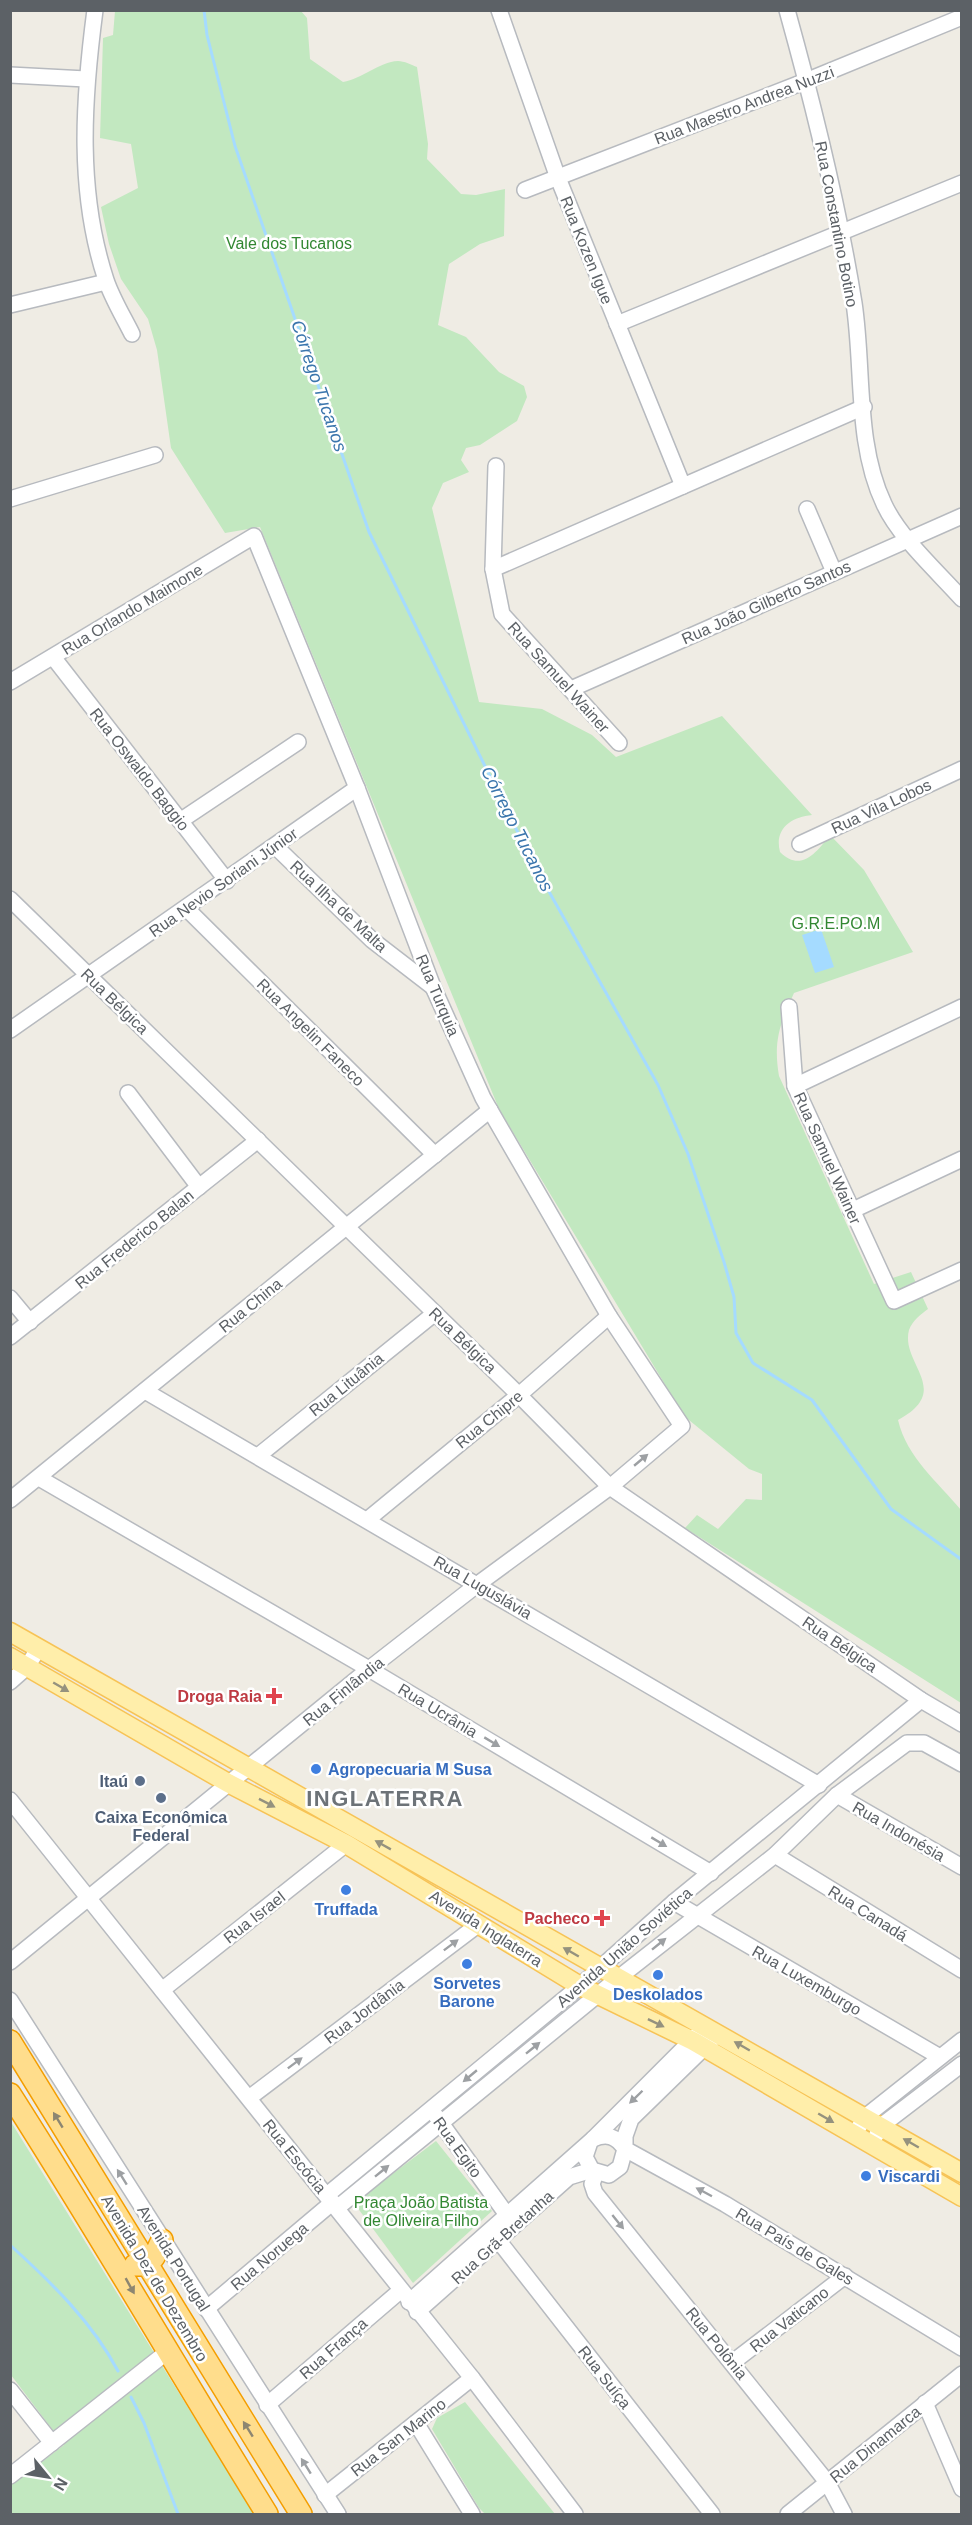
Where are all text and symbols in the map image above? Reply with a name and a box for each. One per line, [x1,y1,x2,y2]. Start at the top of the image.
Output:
street label: Rua Maestro Andrea Nuzzi [652,63,836,148]
street label: Rua Constantino Botino [812,140,861,309]
street label: Rua Kozen Igue [557,194,616,307]
park label: Vale dos Tucanos [226,235,352,252]
water label: Córrego Tucanos [287,318,351,454]
street label: Rua João Gilberto Santos [679,557,853,647]
street label: Rua Orlando Maimone [59,561,206,658]
street label: Rua Samuel Wainer [505,619,613,736]
street label: Rua Oswaldo Baggio [87,705,193,834]
water label: Córrego Tucanos [477,763,557,895]
street label: Rua Vila Lobos [829,776,934,837]
street label: Rua Nevio Soriani Júnior [146,824,301,940]
street label: Rua Ilha de Malta [287,857,390,955]
park label: G.R.E.PO.M [792,915,880,932]
street label: Rua Turquia [413,952,462,1039]
street label: Rua Bélgica [78,965,152,1038]
street label: Rua Angelin Faneco [254,975,368,1089]
street label: Rua Samuel Wainer [791,1090,865,1227]
street label: Rua Frederico Balan [72,1187,197,1292]
street label: Rua China [216,1275,285,1336]
street label: Rua Bélgica [426,1304,500,1377]
street label: Rua Lituânia [306,1349,387,1419]
street label: Rua Chipre [453,1387,526,1451]
one-way arrow [633,1454,648,1467]
street label: Rua Luguslávia [431,1552,535,1622]
street label: Rua Bélgica [799,1613,880,1676]
street label: Rua Finlândia [300,1654,387,1729]
street label: Rua Ucrânia [395,1680,480,1741]
one-way arrow [53,1681,69,1692]
place label: Droga Raia [178,1688,262,1705]
marker: Droga Raia [267,1689,281,1703]
one-way arrow [484,1737,500,1748]
place label: Agropecuaria M Susa [328,1761,492,1778]
marker: Agropecuaria M Susa [309,1762,323,1776]
place label: Itaú [100,1773,128,1790]
marker: Itaú [133,1774,147,1788]
district label: INGLATERRA [306,1786,464,1811]
marker: Caixa Econômica Federal [154,1791,168,1805]
one-way arrow [259,1798,276,1808]
street label: Rua Indonésia [850,1798,948,1865]
place label: Caixa Econômica Federal [95,1809,227,1844]
one-way arrow [651,1837,668,1847]
one-way arrow [374,1840,391,1850]
street label: Rua Canadá [825,1882,910,1944]
marker: Truffada [339,1883,353,1897]
street label: Avenida União Soviética [553,1884,695,2011]
street label: Avenida Inglaterra [426,1887,545,1970]
street label: Rua Israel [220,1888,288,1947]
place label: Truffada [314,1901,378,1918]
place label: Pacheco [524,1910,590,1927]
marker: Pacheco [595,1911,609,1925]
one-way arrow [443,1939,459,1952]
one-way arrow [652,1939,667,1951]
street label: Rua Luxemburgo [749,1942,864,2019]
one-way arrow [562,1947,579,1957]
marker: Sorvetes Barone [460,1957,474,1971]
marker: Deskolados [651,1968,665,1982]
place label: Sorvetes Barone [433,1975,501,2010]
street label: Rua Jordânia [321,1976,408,2047]
place label: Deskolados [613,1986,703,2003]
one-way arrow [647,2018,665,2028]
one-way arrow [733,2041,750,2051]
one-way arrow [526,2042,541,2055]
one-way arrow [287,2057,303,2069]
one-way arrow [462,2070,478,2083]
one-way arrow [629,2089,643,2103]
one-way arrow [53,2112,64,2128]
one-way arrow [818,2113,835,2123]
street label: Rua Egito [430,2114,485,2181]
street label: Rua Escócia [260,2116,330,2197]
one-way arrow [903,2138,919,2149]
one-way arrow [375,2166,390,2178]
place label: Viscardi [878,2168,940,2185]
one-way arrow [117,2169,128,2185]
marker: Viscardi [859,2169,873,2183]
street label: Rua Grã-Bretanha [448,2187,557,2287]
one-way arrow [696,2187,713,2197]
street label: Avenida Dez de Dezembro [98,2192,211,2365]
park label: Praça João Batista de Oliveira Filho [354,2194,488,2229]
street label: Avenida Portugal [134,2202,213,2314]
street label: Rua País de Gales [733,2205,857,2288]
one-way arrow [611,2214,624,2229]
street label: Rua Noruega [227,2219,311,2293]
one-way arrow [125,2278,135,2295]
street label: Rua Vaticano [747,2283,832,2355]
street label: Rua Polônia [683,2304,751,2383]
street label: Rua França [296,2314,371,2382]
street label: Rua Suíça [575,2343,634,2412]
street label: Rua San Marino [348,2395,449,2480]
street label: Rua Dinamarca [827,2403,924,2486]
one-way arrow [242,2421,253,2437]
north arrow [18,2447,78,2507]
one-way arrow [300,2458,311,2474]
text: N [50,2475,71,2494]

